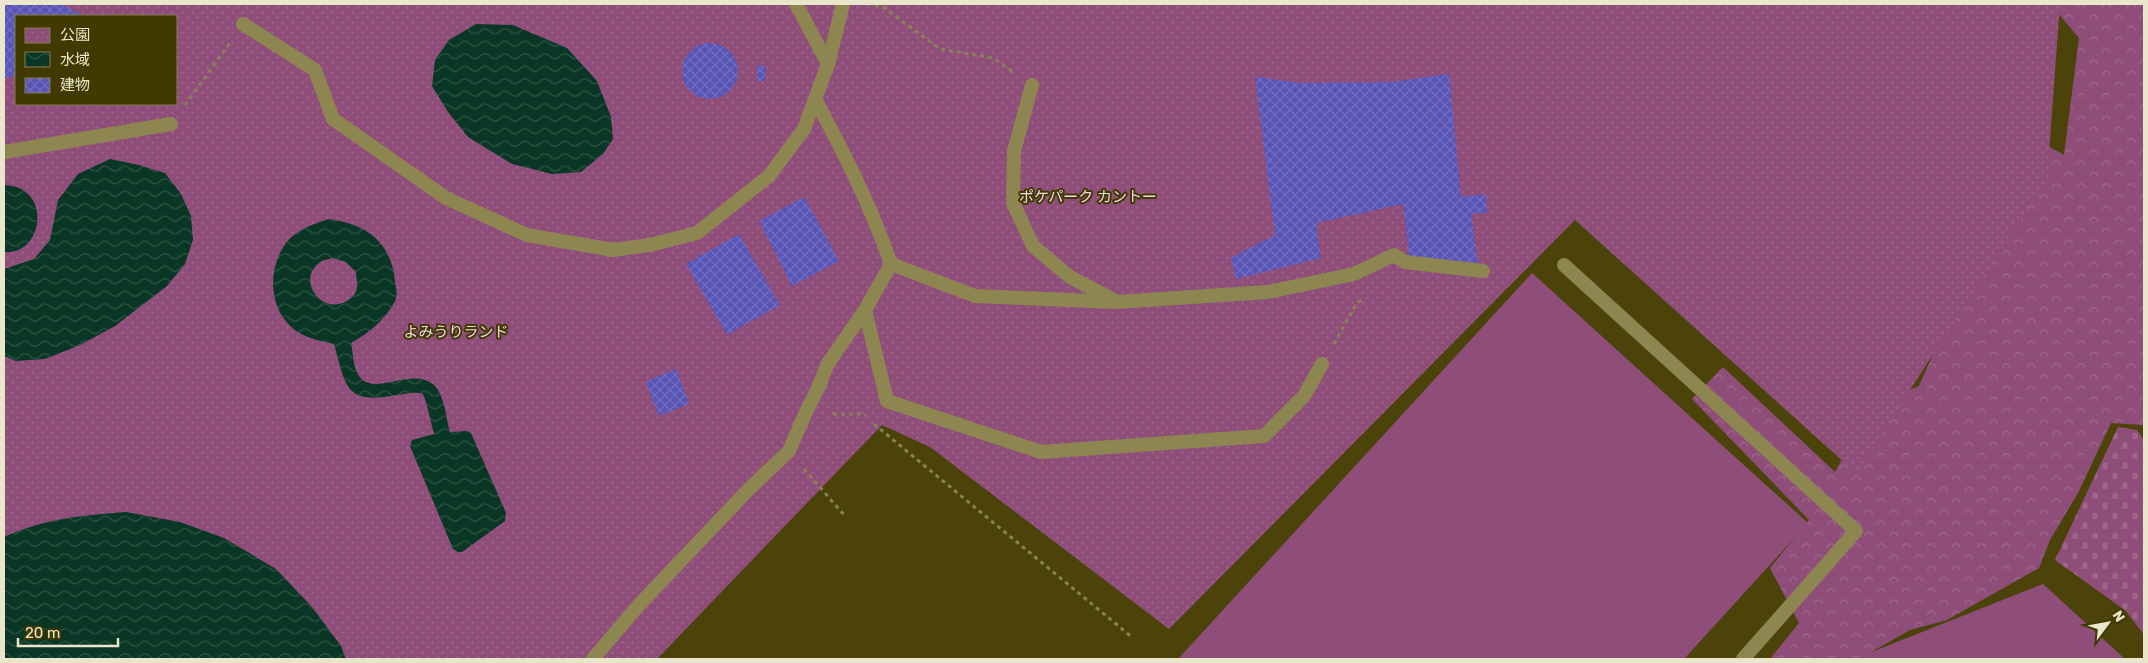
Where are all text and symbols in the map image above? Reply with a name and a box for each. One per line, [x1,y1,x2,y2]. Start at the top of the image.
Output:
legend [15,15,178,105]
text: 公園 [60,26,90,44]
text: 水域 [60,51,90,69]
text: 建物 [60,76,90,94]
park label: ポケパーク カントー [1019,188,1157,206]
park label: よみうりランド [403,323,509,341]
north arrow [2083,598,2133,648]
text: N [2109,608,2128,625]
scale bar [18,616,118,648]
text: 20 m [25,624,60,642]

